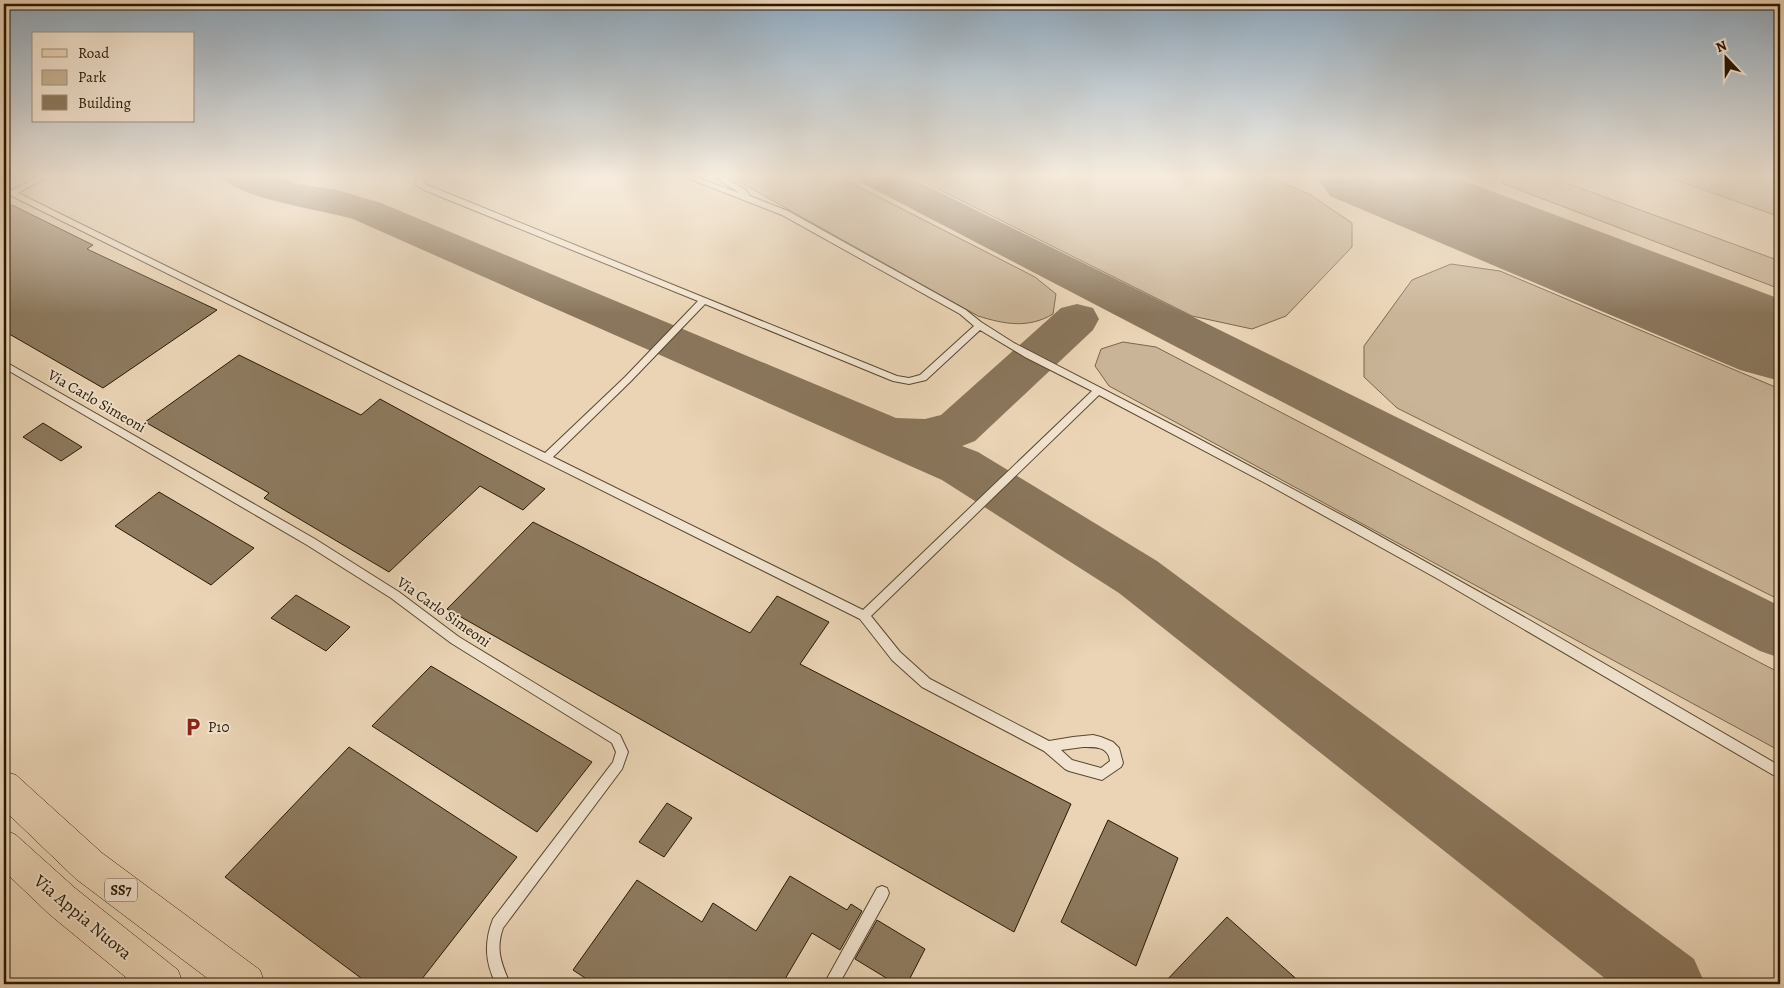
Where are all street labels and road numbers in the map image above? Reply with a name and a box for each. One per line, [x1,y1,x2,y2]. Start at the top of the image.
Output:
street label: Via Carlo Simeoni [43,364,150,437]
street label: Via Carlo Simeoni [392,572,495,652]
street label: Via Appia Nuova [28,868,138,965]
road number: SS7 [105,878,137,902]

